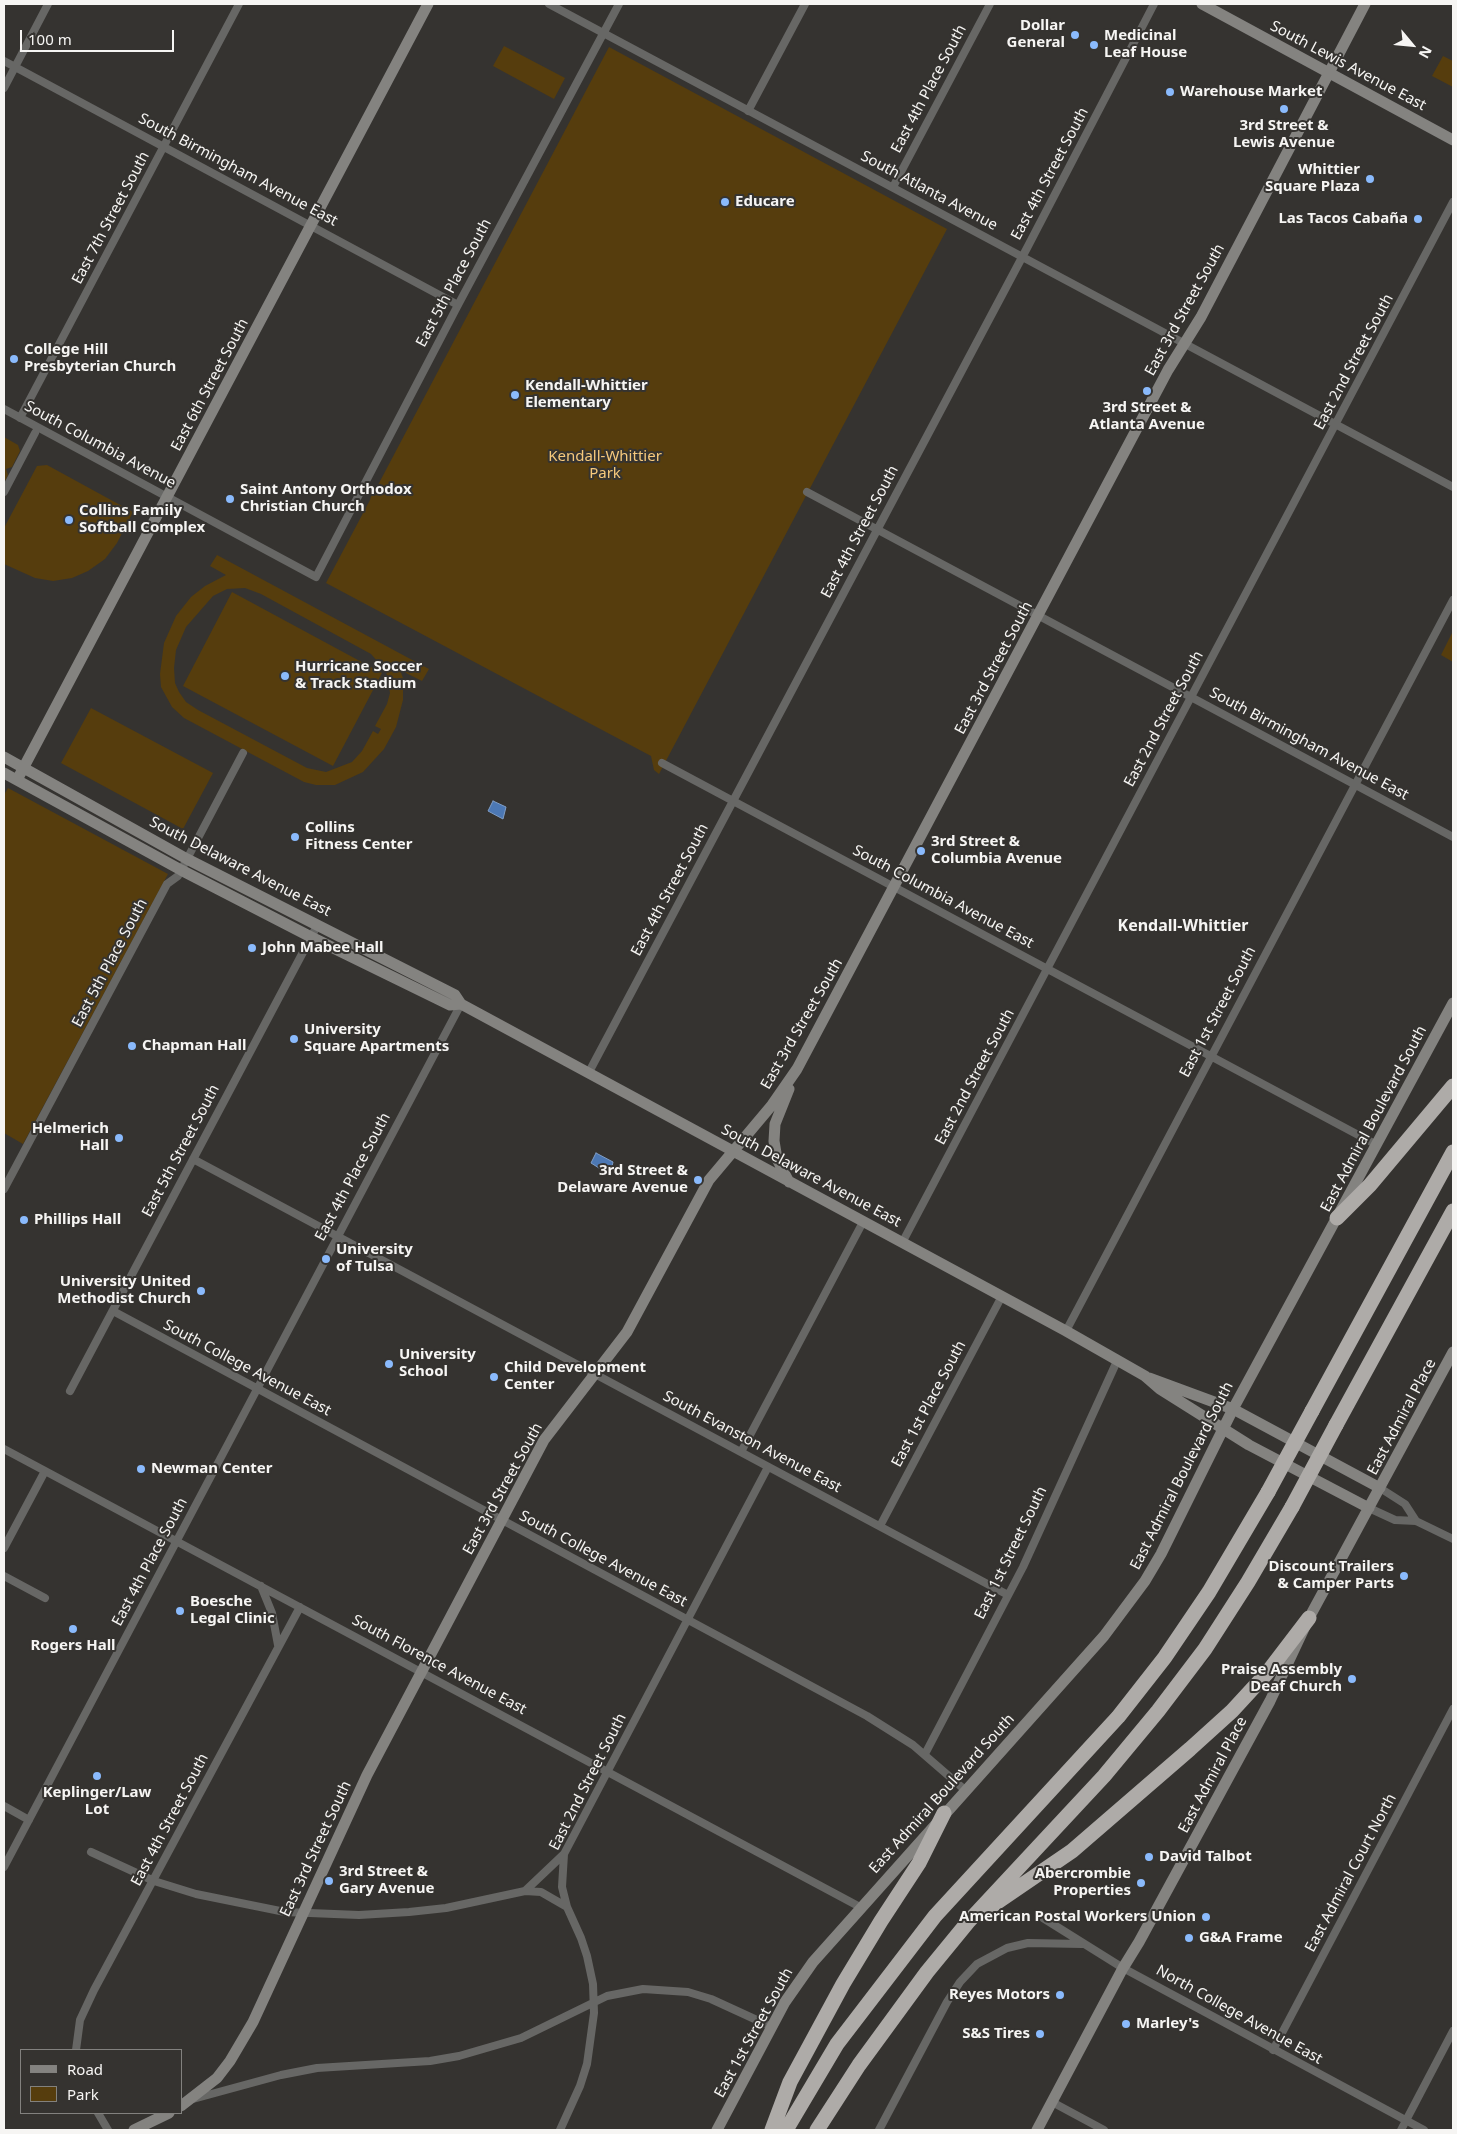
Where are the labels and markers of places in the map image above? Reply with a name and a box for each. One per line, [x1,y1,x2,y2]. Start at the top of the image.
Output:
place label: Dollar General [1007,17,1065,52]
place label: Medicinal Leaf House [1104,27,1187,62]
marker: Dollar General [1069,29,1081,41]
marker: Medicinal Leaf House [1088,39,1100,51]
place label: Warehouse Market [1180,83,1322,101]
marker: Warehouse Market [1164,86,1176,98]
marker: 3rd Street & Lewis Avenue [1278,103,1290,115]
place label: 3rd Street & Lewis Avenue [1233,117,1335,152]
place label: Whittier Square Plaza [1265,161,1360,196]
marker: Whittier Square Plaza [1364,173,1376,185]
place label: Educare [735,193,795,211]
marker: Educare [719,196,731,208]
place label: Las Tacos Cabaña [1278,210,1408,228]
marker: Las Tacos Cabaña [1412,213,1424,225]
place label: College Hill Presbyterian Church [24,341,176,376]
marker: College Hill Presbyterian Church [8,353,20,365]
place label: Kendall-Whittier Elementary [525,377,648,412]
marker: 3rd Street & Atlanta Avenue [1141,385,1153,397]
marker: Kendall-Whittier Elementary [509,389,521,401]
place label: 3rd Street & Atlanta Avenue [1089,399,1205,434]
place label: Saint Antony Orthodox Christian Church [240,481,412,516]
marker: Saint Antony Orthodox Christian Church [224,493,236,505]
place label: Collins Family Softball Complex [79,502,205,537]
marker: Collins Family Softball Complex [63,514,75,526]
place label: Hurricane Soccer & Track Stadium [295,658,422,693]
marker: Hurricane Soccer & Track Stadium [279,670,291,682]
place label: Collins Fitness Center [305,819,412,854]
marker: Collins Fitness Center [289,831,301,843]
place label: 3rd Street & Columbia Avenue [931,833,1062,868]
marker: 3rd Street & Columbia Avenue [915,845,927,857]
place label: John Mabee Hall [262,939,384,957]
marker: John Mabee Hall [246,942,258,954]
place label: University Square Apartments [304,1021,449,1056]
marker: University Square Apartments [288,1033,300,1045]
place label: Chapman Hall [142,1037,247,1055]
marker: Chapman Hall [126,1040,138,1052]
place label: Helmerich Hall [32,1120,109,1155]
marker: Helmerich Hall [113,1132,125,1144]
place label: 3rd Street & Delaware Avenue [557,1162,688,1197]
marker: 3rd Street & Delaware Avenue [692,1174,704,1186]
place label: Phillips Hall [34,1211,121,1229]
marker: Phillips Hall [18,1214,30,1226]
place label: University of Tulsa [336,1241,413,1276]
marker: University of Tulsa [320,1253,332,1265]
place label: University United Methodist Church [57,1273,191,1308]
marker: University United Methodist Church [195,1285,207,1297]
place label: University School [399,1346,476,1381]
marker: University School [383,1358,395,1370]
place label: Child Development Center [504,1359,646,1394]
marker: Child Development Center [488,1371,500,1383]
place label: Newman Center [151,1460,272,1478]
marker: Newman Center [135,1463,147,1475]
place label: Discount Trailers & Camper Parts [1269,1558,1394,1593]
marker: Discount Trailers & Camper Parts [1398,1570,1410,1582]
place label: Boesche Legal Clinic [190,1593,275,1628]
marker: Boesche Legal Clinic [174,1605,186,1617]
marker: Rogers Hall [67,1623,79,1635]
place label: Rogers Hall [30,1637,116,1655]
place label: Praise Assembly Deaf Church [1221,1661,1342,1696]
marker: Praise Assembly Deaf Church [1346,1673,1358,1685]
marker: Keplinger/Law Lot [91,1770,103,1782]
place label: Keplinger/Law Lot [43,1784,151,1819]
place label: David Talbot [1159,1848,1252,1866]
marker: David Talbot [1143,1851,1155,1863]
place label: 3rd Street & Gary Avenue [339,1863,434,1898]
place label: Abercrombie Properties [1035,1865,1131,1900]
marker: 3rd Street & Gary Avenue [323,1875,335,1887]
marker: Abercrombie Properties [1135,1877,1147,1889]
place label: American Postal Workers Union [959,1908,1196,1926]
marker: American Postal Workers Union [1200,1911,1212,1923]
place label: G&A Frame [1199,1929,1283,1947]
marker: G&A Frame [1183,1932,1195,1944]
place label: Reyes Motors [949,1986,1050,2004]
marker: Reyes Motors [1054,1989,1066,2001]
place label: Marley's [1136,2015,1199,2033]
marker: Marley's [1120,2018,1132,2030]
place label: S&S Tires [962,2025,1030,2043]
marker: S&S Tires [1034,2028,1046,2040]

